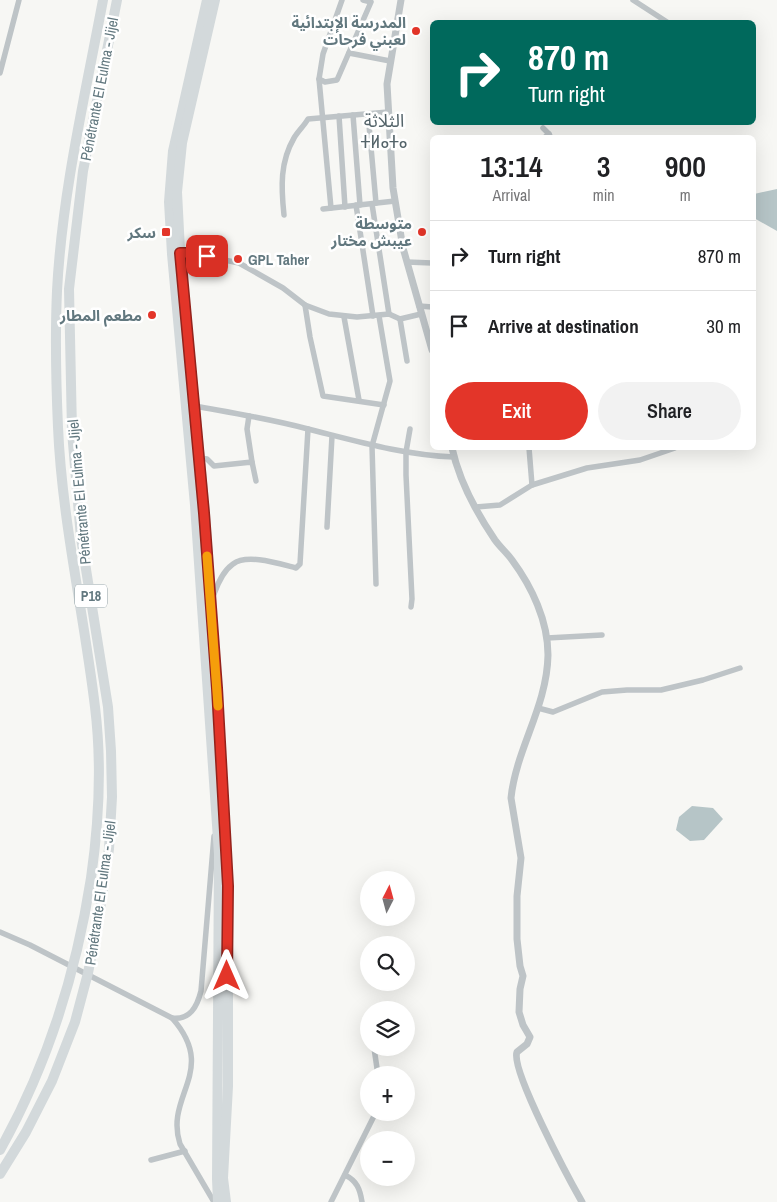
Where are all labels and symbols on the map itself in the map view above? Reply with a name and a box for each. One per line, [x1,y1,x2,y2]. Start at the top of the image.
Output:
place label: المدرسة الإبتدائية لعبني فرحات [291,12,406,51]
street label: Pénétrante El Eulma - Jijel [75,16,123,162]
marker: المدرسة الإبتدائية لعبني فرحات [410,25,422,37]
district label: الثلاثة ⵜⵍⴰⵜⴰ [360,108,408,154]
place label: متوسطة عيبش مختار [330,213,412,251]
place label: سكر [126,222,156,243]
marker: سكر [160,226,172,238]
marker: متوسطة عيبش مختار [416,226,428,238]
pin [186,235,228,277]
place label: GPL Taher [248,249,309,270]
marker: GPL Taher [232,253,244,265]
place label: مطعم المطار [59,305,142,327]
marker: مطعم المطار [146,309,158,321]
street label: Pénétrante El Eulma - Jijel [62,419,96,565]
road number: P18 [75,584,107,608]
street label: Pénétrante El Eulma - Jijel [79,819,121,967]
north arrow [360,871,415,926]
position arrow [200,949,252,1001]

